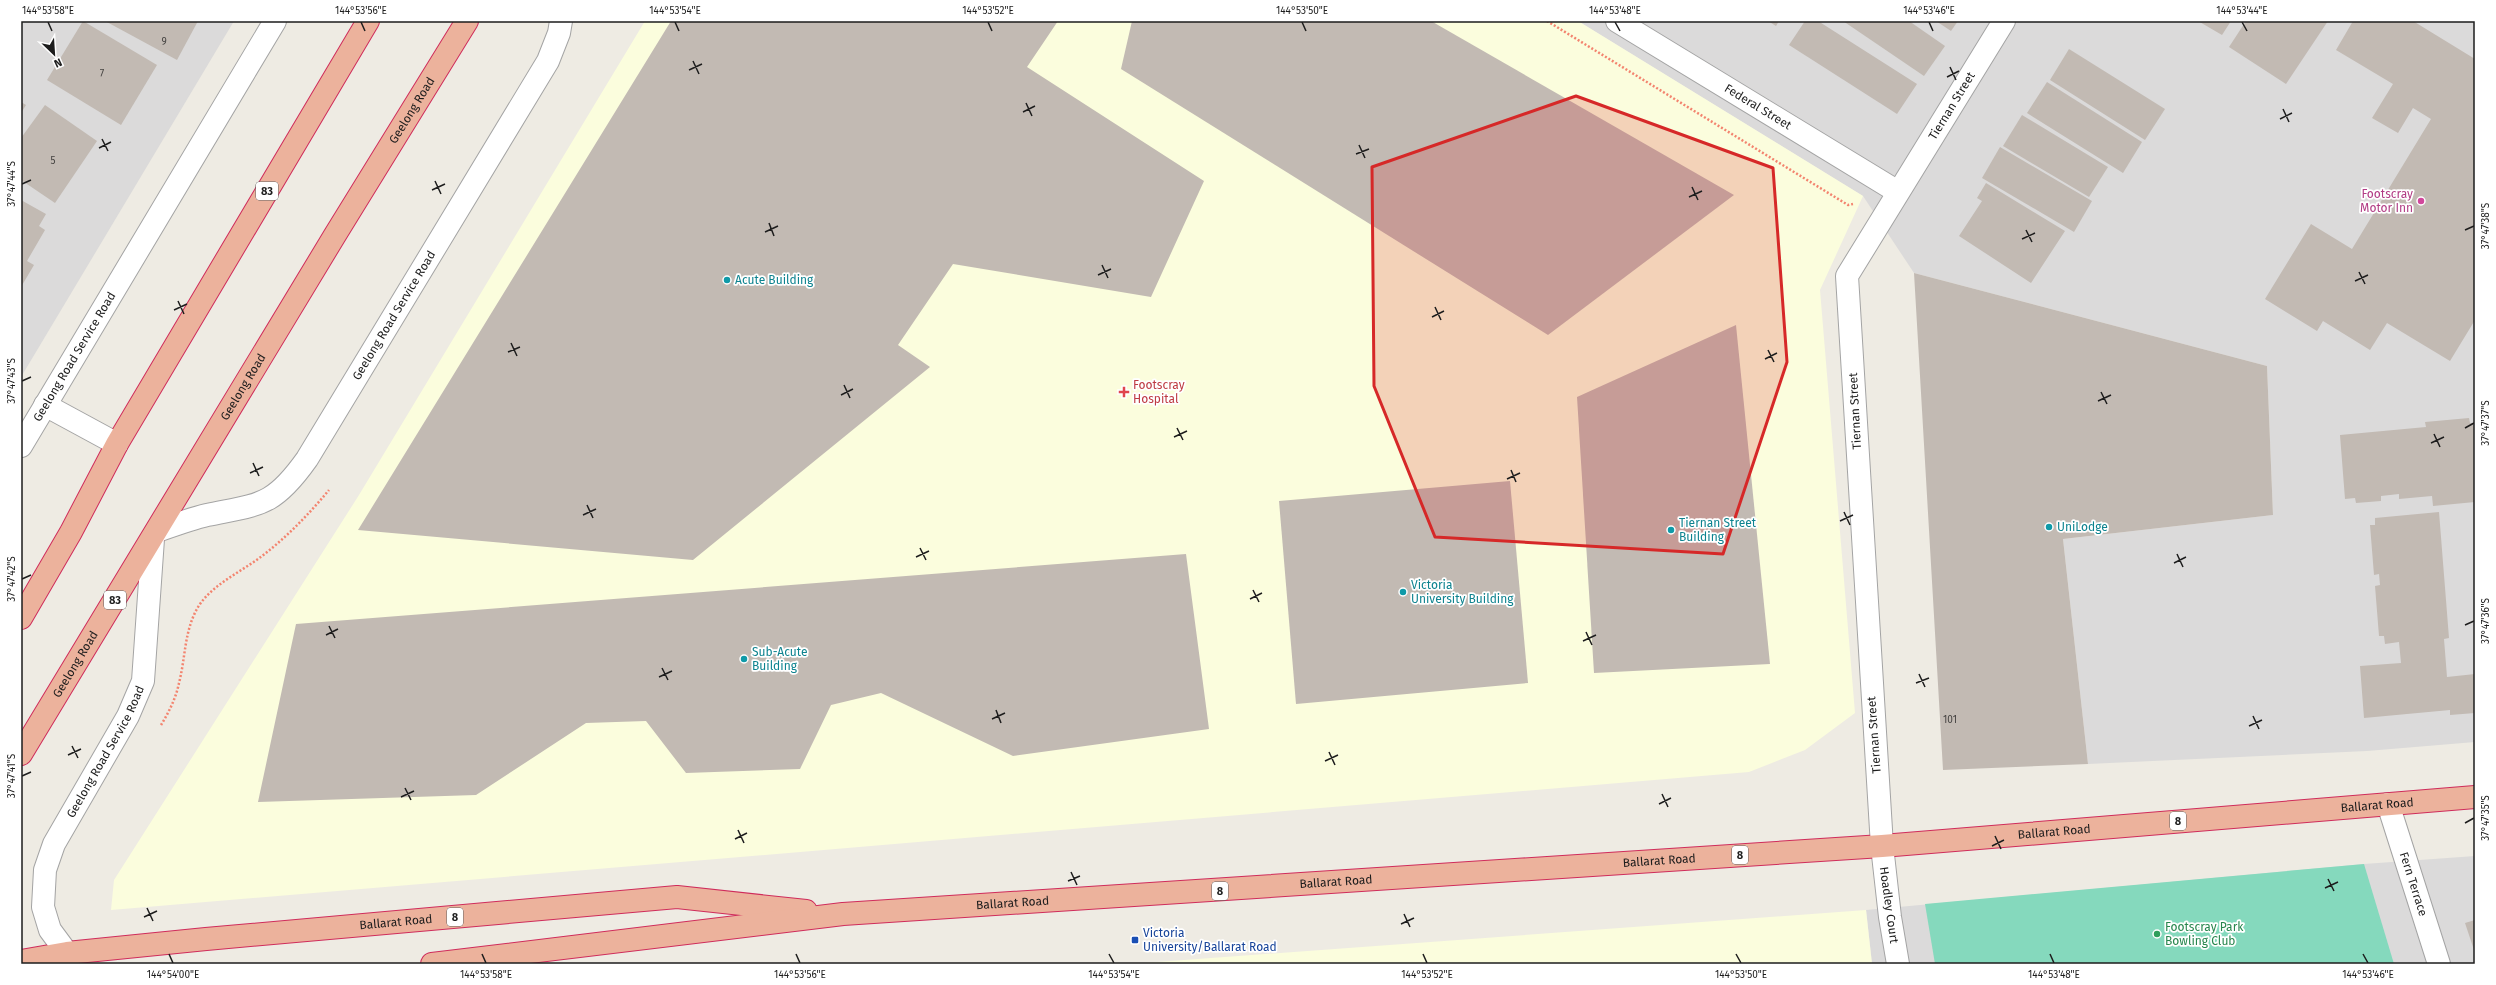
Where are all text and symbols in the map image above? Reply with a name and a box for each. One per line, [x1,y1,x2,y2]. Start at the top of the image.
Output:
text: 144°53'58"E [22,5,74,17]
text: 144°53'56"E [335,5,387,17]
text: 144°53'54"E [649,5,701,17]
text: 144°53'52"E [962,5,1014,17]
text: 144°53'50"E [1276,5,1328,17]
text: 144°53'48"E [1589,5,1641,17]
text: 144°53'46"E [1903,5,1955,17]
text: 144°53'44"E [2216,5,2268,17]
north arrow [34,34,74,74]
house number: 9 [161,36,167,48]
text: N [52,55,64,70]
house number: 7 [100,68,105,80]
street label: Tiernan Street [1926,69,1978,142]
street label: Geelong Road [386,75,438,146]
street label: Federal Street [1722,81,1795,133]
house number: 5 [50,155,56,167]
text: 37°47'44"S [6,161,18,207]
road number: 83 [256,182,278,200]
place label: Footscray Motor Inn [2360,187,2413,215]
marker: Footscray Motor Inn [2416,196,2426,206]
text: 37°47'38"S [2480,202,2492,249]
street label: Geelong Road Service Road [350,248,438,383]
place label: Acute Building [735,273,814,287]
marker: Acute Building [722,275,732,285]
street label: Geelong Road Service Road [30,289,118,424]
street label: Geelong Road [218,351,269,423]
text: 37°47'43"S [6,358,18,404]
street label: Tiernan Street [1846,371,1864,450]
place label: Footscray Hospital [1133,378,1185,406]
marker: Footscray Hospital [1118,386,1130,398]
text: 37°47'37"S [2480,400,2492,446]
place label: Tiernan Street Building [1679,516,1757,544]
place label: UniLodge [2057,520,2108,534]
marker: UniLodge [2044,522,2054,532]
marker: Tiernan Street Building [1666,525,1676,535]
text: 37°47'42"S [6,556,18,602]
place label: Victoria University Building [1411,578,1514,606]
marker: Victoria University Building [1398,587,1408,597]
road number: 83 [104,591,126,609]
text: 37°47'36"S [2480,597,2492,644]
street label: Geelong Road [50,628,101,700]
place label: Sub-Acute Building [752,645,808,673]
marker: Sub-Acute Building [739,654,749,664]
street label: Geelong Road Service Road [64,684,147,820]
street label: Tiernan Street [1864,695,1884,774]
house number: 101 [1943,714,1957,726]
text: 37°47'41"S [6,753,18,798]
street label: Ballarat Road [2340,795,2414,815]
text: 37°47'35"S [2480,795,2492,841]
road number: 8 [2170,812,2186,830]
street label: Ballarat Road [2017,822,2091,842]
road number: 8 [1732,846,1748,864]
street label: Fern Terrace [2397,850,2430,918]
street label: Ballarat Road [1622,851,1696,870]
street label: Hoadley Court [1877,866,1901,945]
street label: Ballarat Road [1299,872,1373,891]
road number: 8 [1212,882,1228,900]
street label: Ballarat Road [976,894,1050,912]
road number: 8 [447,908,463,926]
street label: Ballarat Road [359,912,433,932]
place label: Footscray Park Bowling Club [2165,920,2244,948]
place label: Victoria University/Ballarat Road [1143,926,1277,954]
marker: Footscray Park Bowling Club [2152,929,2162,939]
marker: Victoria University/Ballarat Road [1130,935,1140,945]
text: 144°54'00"E [147,969,199,981]
text: 144°53'58"E [460,969,512,981]
text: 144°53'56"E [774,969,826,981]
text: 144°53'54"E [1088,969,1140,981]
text: 144°53'52"E [1401,969,1453,981]
text: 144°53'50"E [1715,969,1767,981]
text: 144°53'48"E [2028,969,2080,981]
text: 144°53'46"E [2342,969,2394,981]

